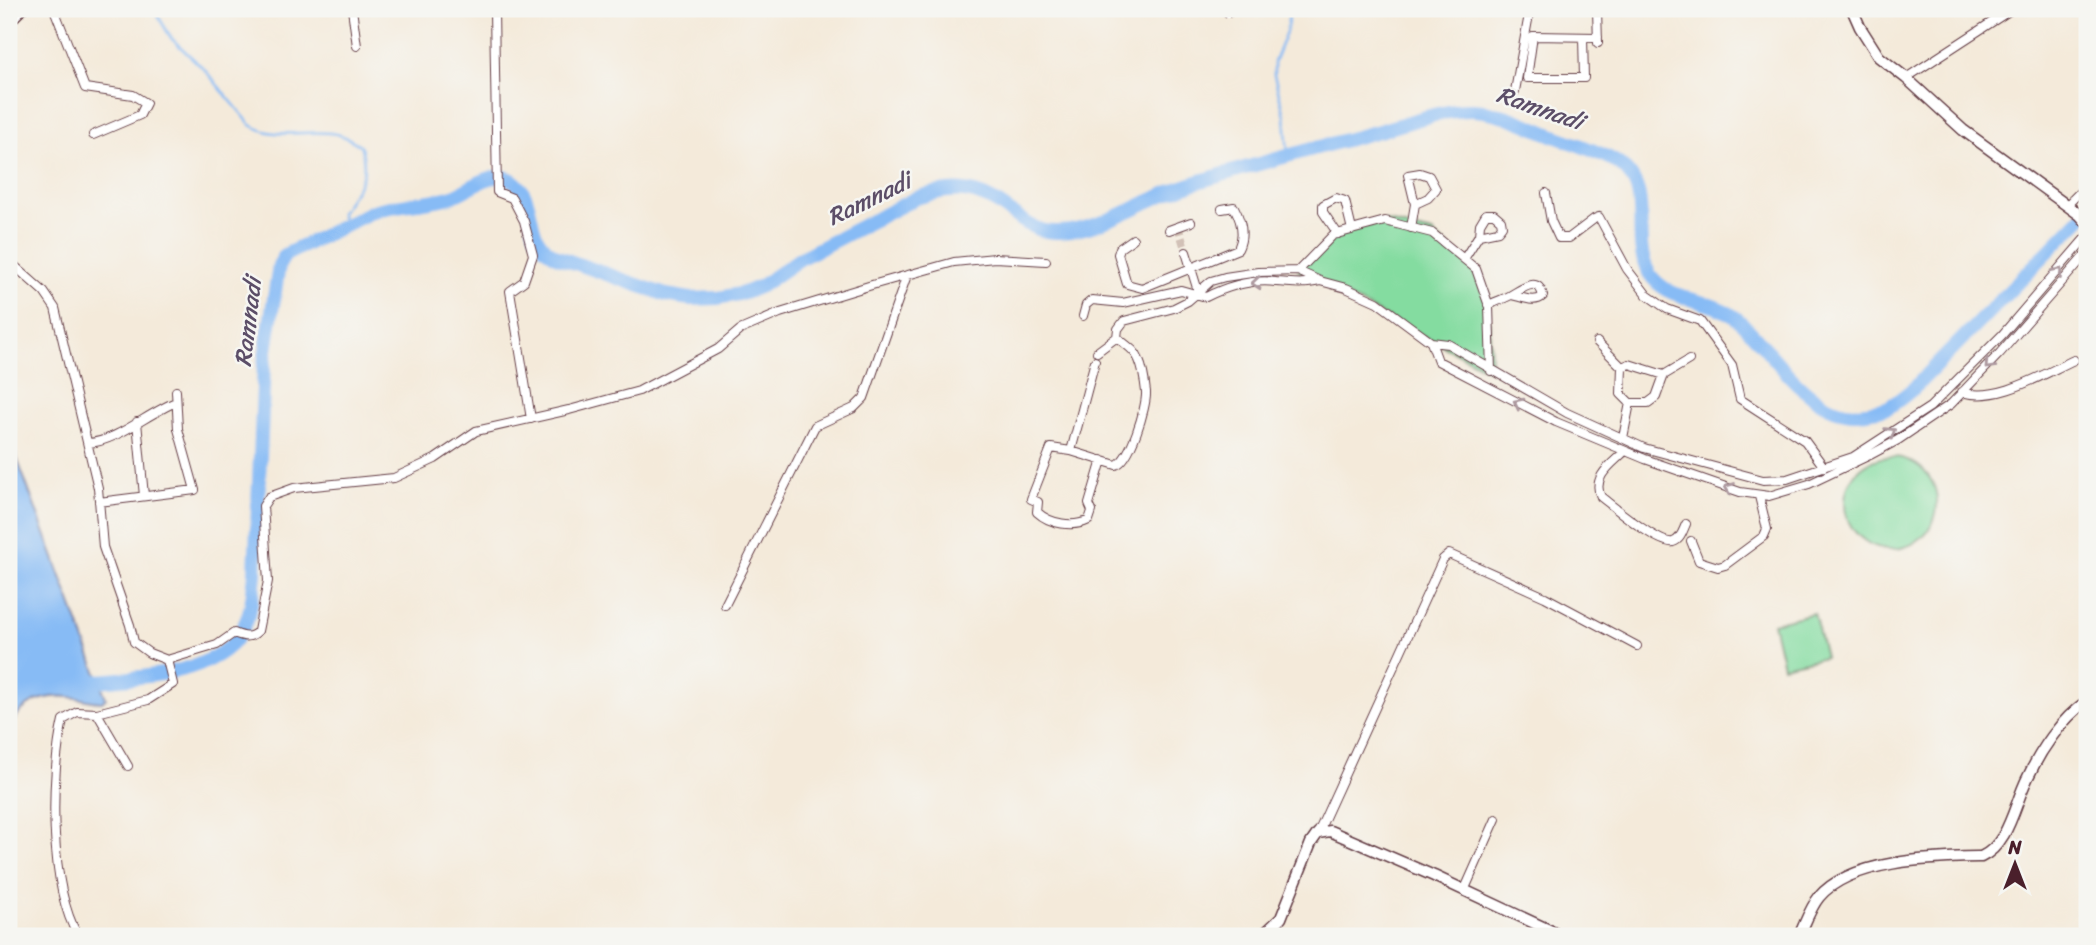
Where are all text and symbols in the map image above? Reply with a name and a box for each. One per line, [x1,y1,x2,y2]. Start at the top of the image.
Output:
water label: Ramnadi [1491,74,1593,144]
water label: Ramnadi [820,159,922,237]
one-way arrow [2050,267,2062,280]
water label: Ramnadi [222,271,275,369]
one-way arrow [1250,275,1261,290]
one-way arrow [1984,356,1997,369]
one-way arrow [1513,397,1525,411]
one-way arrow [1883,428,1896,440]
one-way arrow [1723,482,1735,496]
north arrow [1980,830,2050,900]
text: N [2007,831,2022,864]

